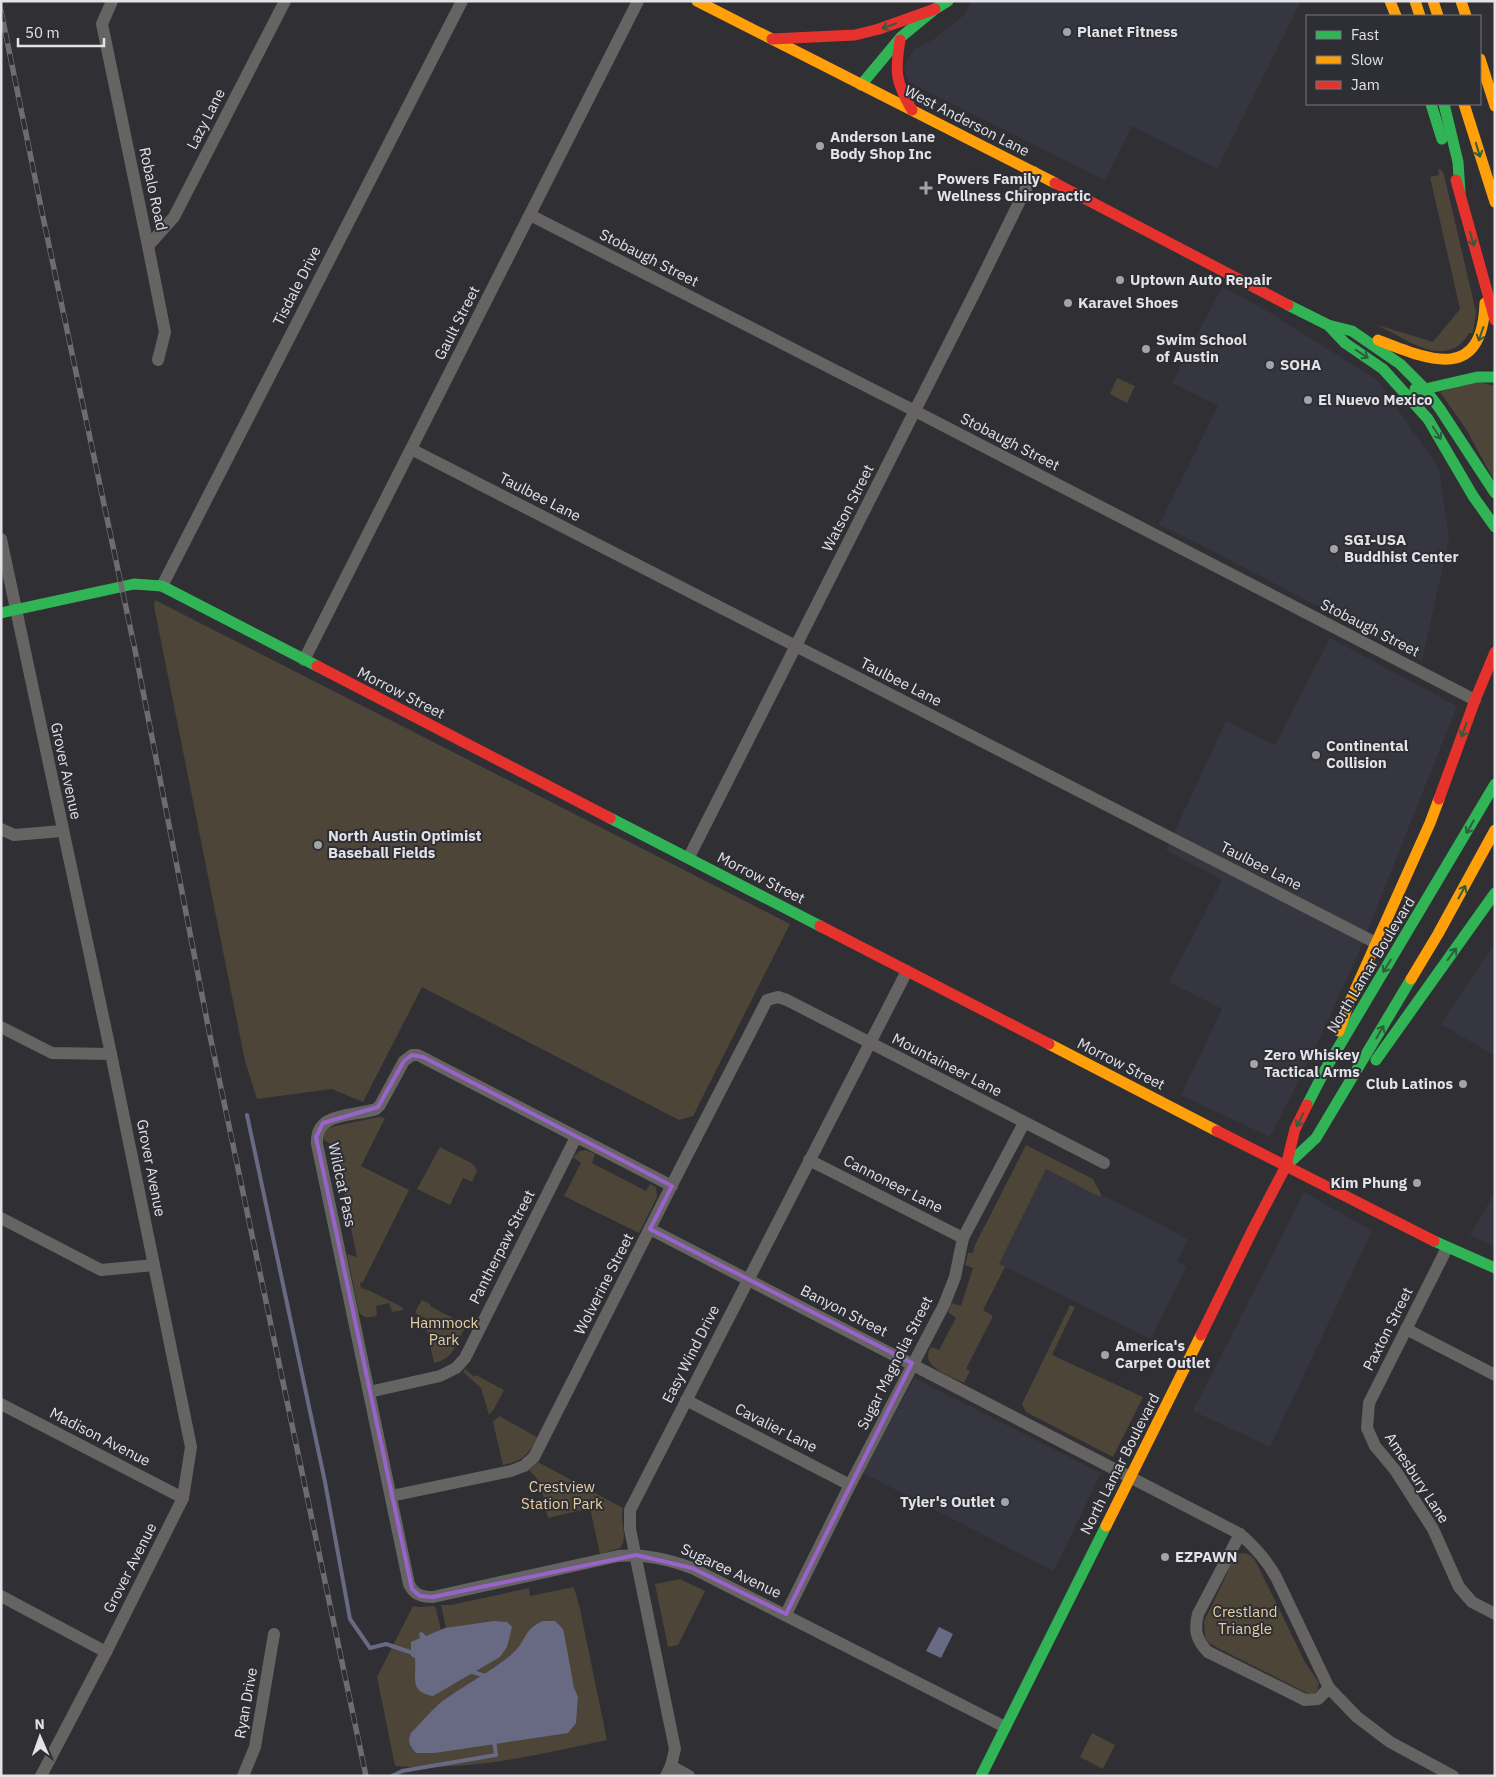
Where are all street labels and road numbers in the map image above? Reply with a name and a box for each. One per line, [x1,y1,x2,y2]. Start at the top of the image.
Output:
street label: West Anderson Lane [901,81,1033,160]
street label: Lazy Lane [182,85,229,152]
street label: Robalo Road [135,145,172,232]
street label: Stobaugh Street [596,224,702,291]
street label: Tisdale Drive [268,243,325,329]
street label: Gault Street [430,282,483,363]
street label: Stobaugh Street [957,408,1063,475]
street label: Watson Street [817,461,878,555]
street label: Taulbee Lane [496,468,584,525]
street label: Stobaugh Street [1317,594,1423,661]
street label: Taulbee Lane [857,653,945,710]
street label: Morrow Street [354,662,448,723]
street label: Grover Avenue [47,721,86,821]
street label: Taulbee Lane [1217,837,1305,894]
street label: Morrow Street [714,847,808,908]
street label: North Lamar Boulevard [1322,893,1419,1036]
street label: Mountaineer Lane [889,1029,1005,1100]
street label: Morrow Street [1074,1033,1168,1094]
street label: Grover Avenue [133,1118,170,1218]
street label: Wildcat Pass [324,1141,361,1229]
street label: Cannoneer Lane [840,1150,946,1217]
street label: Pantherpaw Street [465,1186,539,1307]
street label: Wolverine Street [570,1230,637,1338]
street label: Banyon Street [797,1280,891,1341]
street label: Paxton Street [1358,1284,1417,1374]
street label: Sugar Magnolia Street [853,1293,937,1433]
street label: Easy Wind Drive [658,1302,723,1406]
street label: North Lamar Boulevard [1076,1390,1163,1538]
street label: Cavalier Lane [732,1399,821,1456]
street label: Madison Avenue [47,1403,154,1470]
street label: Amesbury Lane [1381,1429,1454,1527]
street label: Grover Avenue [99,1519,160,1616]
street label: Sugaree Avenue [678,1539,784,1602]
street label: Ryan Drive [230,1666,261,1740]

